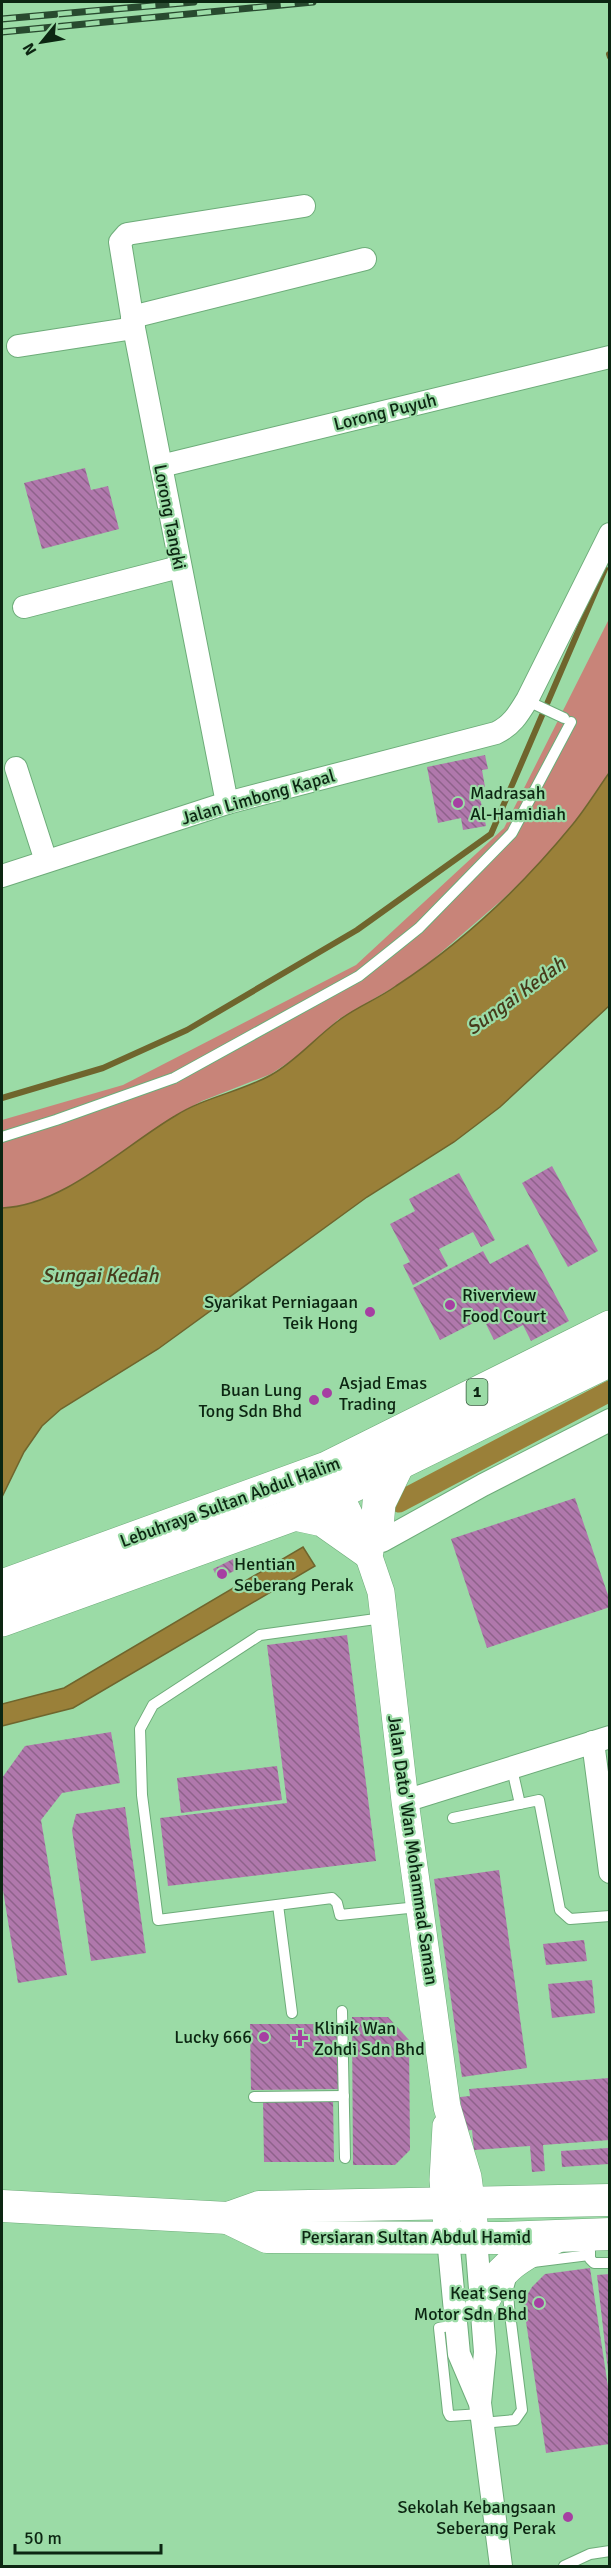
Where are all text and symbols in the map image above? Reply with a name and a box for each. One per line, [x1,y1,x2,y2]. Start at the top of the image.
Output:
north arrow [12,12,72,72]
text: N [18,39,41,59]
street label: Lorong Puyuh [331,389,439,435]
street label: Lorong Tangki [149,462,191,572]
street label: Jalan Limbong Kapal [178,764,338,830]
place label: Madrasah Al-Hamidiah [470,782,566,825]
marker: Madrasah Al-Hamidiah [451,796,465,810]
water label: Sungai Kedah [461,951,571,1040]
water label: Sungai Kedah [42,1263,159,1288]
place label: Riverview Food Court [462,1284,546,1327]
place label: Syarikat Perniagaan Teik Hong [204,1291,358,1334]
marker: Riverview Food Court [443,1298,457,1312]
marker: Syarikat Perniagaan Teik Hong [363,1305,377,1319]
place label: Asjad Emas Trading [339,1372,427,1415]
place label: Buan Lung Tong Sdn Bhd [198,1379,302,1422]
road number: 1 [466,1379,488,1405]
marker: Asjad Emas Trading [320,1386,334,1400]
marker: Buan Lung Tong Sdn Bhd [307,1393,321,1407]
street label: Lebuhraya Sultan Abdul Halim [117,1452,343,1552]
place label: Hentian Seberang Perak [234,1553,354,1596]
marker: Hentian Seberang Perak [215,1567,229,1581]
street label: Jalan Dato' Wan Mohammad Saman [383,1714,443,1986]
place label: Klinik Wan Zohdi Sdn Bhd [314,2017,425,2060]
place label: Lucky 666 [174,2026,252,2048]
marker: Klinik Wan Zohdi Sdn Bhd [291,2029,309,2047]
marker: Lucky 666 [257,2030,271,2044]
street label: Persiaran Sultan Abdul Hamid [301,2226,531,2248]
place label: Keat Seng Motor Sdn Bhd [414,2282,527,2325]
marker: Keat Seng Motor Sdn Bhd [532,2296,546,2310]
place label: Sekolah Kebangsaan Seberang Perak [397,2496,556,2539]
marker: Sekolah Kebangsaan Seberang Perak [561,2510,575,2524]
scale bar [15,2517,160,2555]
text: 50 m [24,2527,62,2549]

